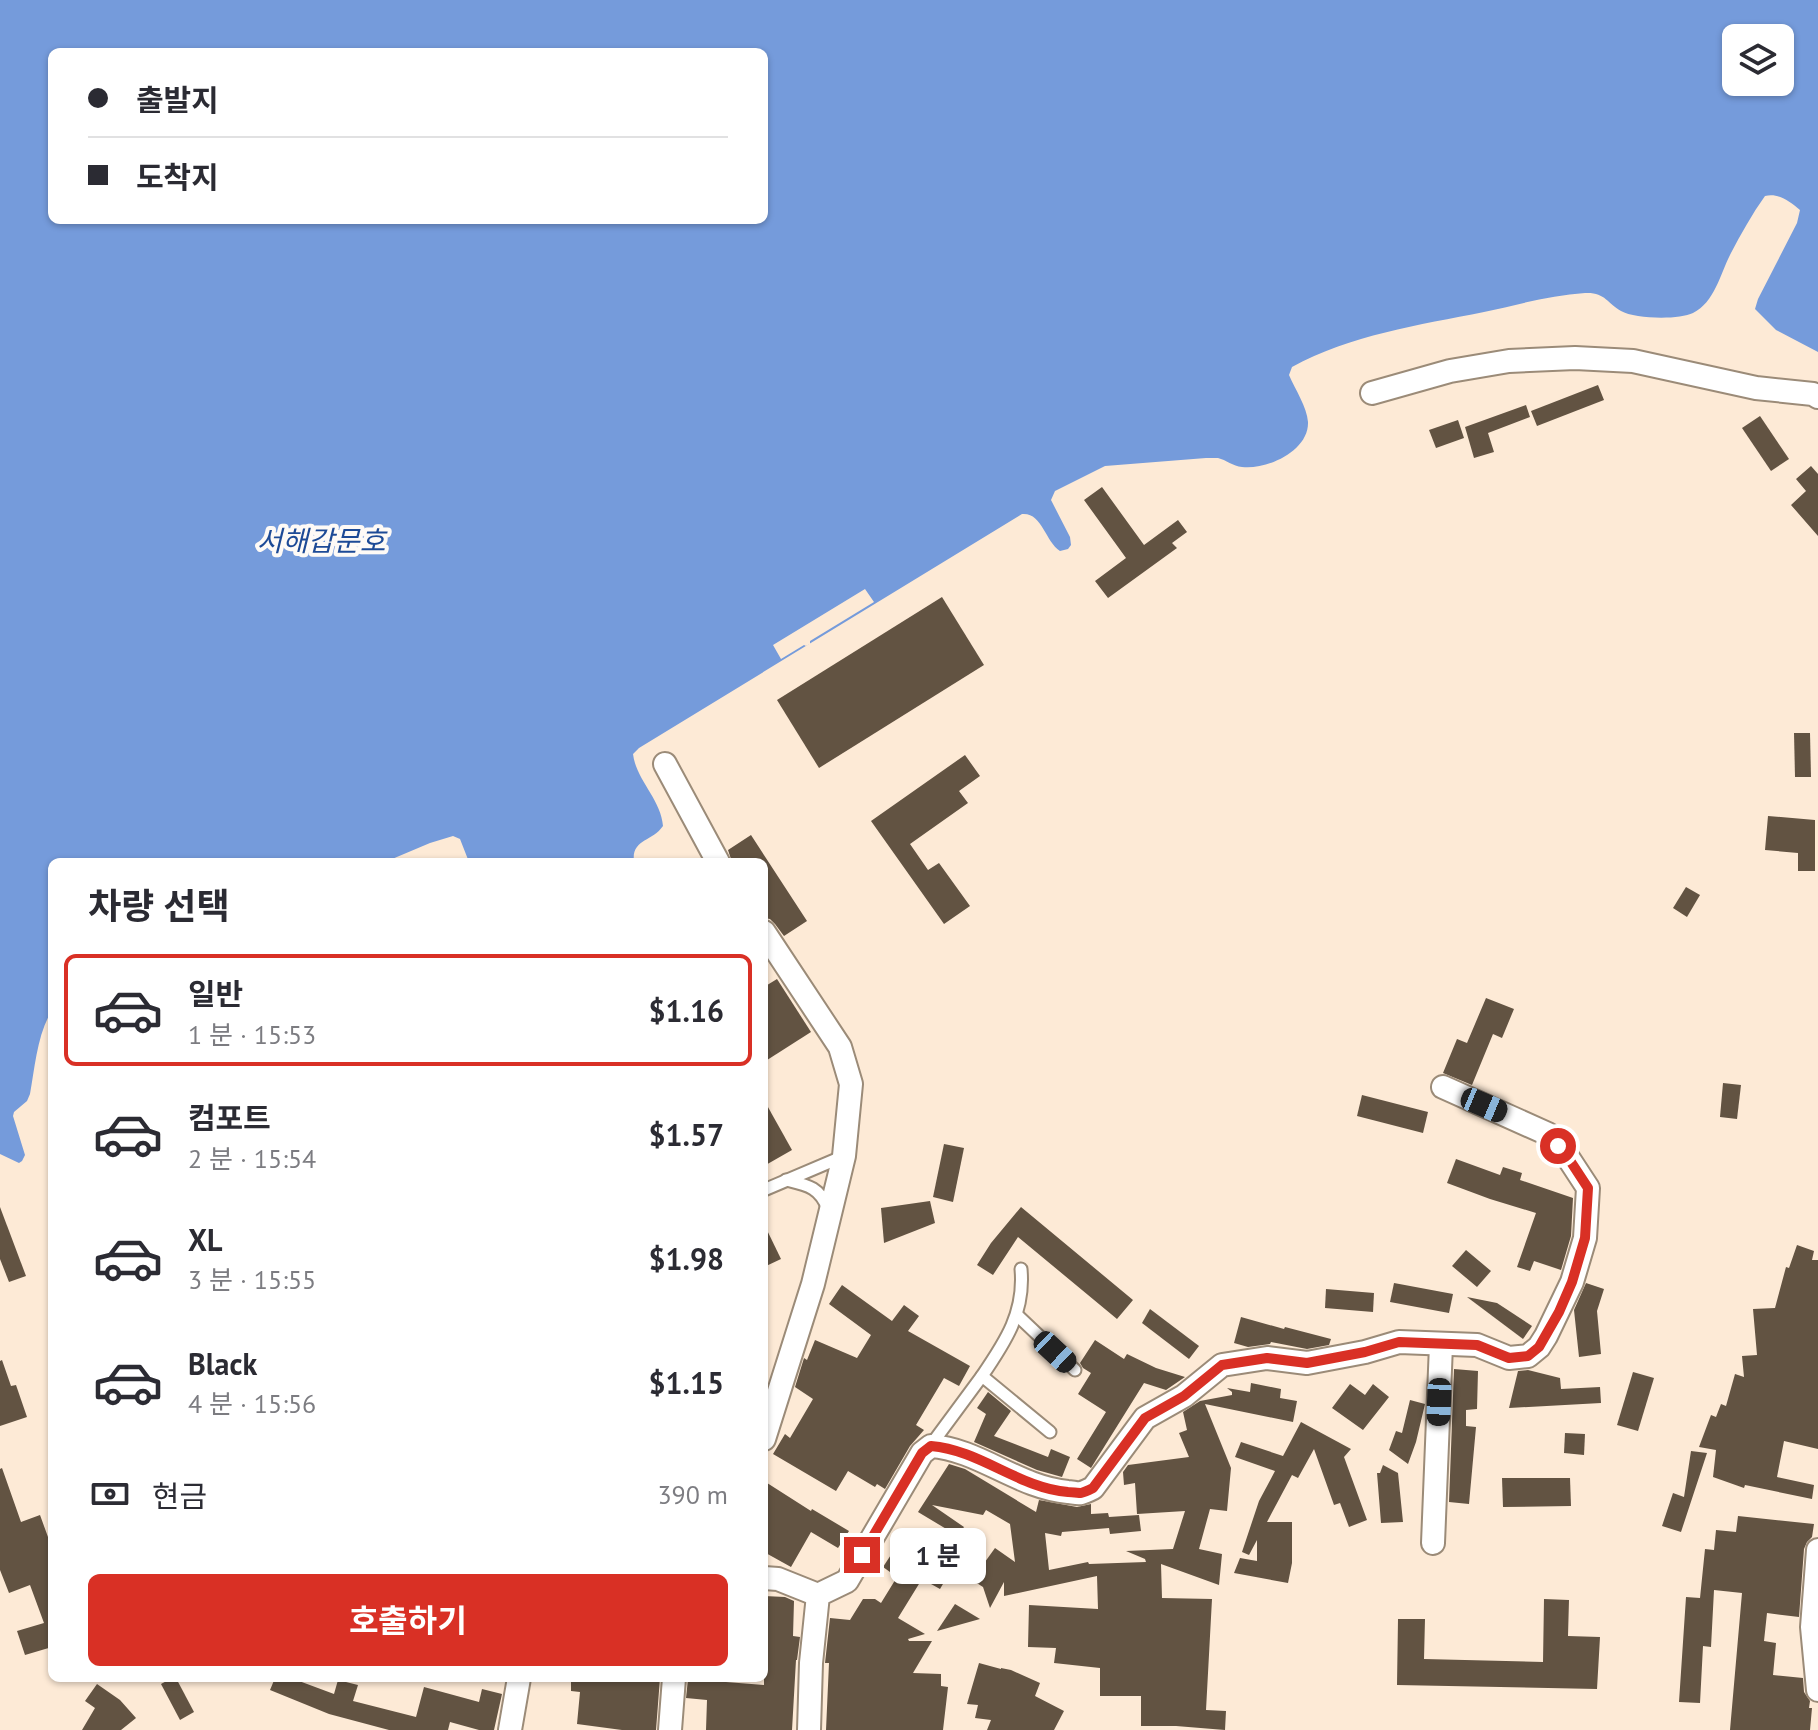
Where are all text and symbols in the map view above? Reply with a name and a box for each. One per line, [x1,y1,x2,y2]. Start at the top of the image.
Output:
map controls [1722,24,1794,96]
button: layers [1722,24,1794,96]
text: 출발지 [136,80,219,119]
text: 도착지 [136,157,219,196]
water label: 서해갑문호 [257,522,388,559]
text: 차량 선택 [88,882,230,929]
icon: car [92,974,164,1046]
text: 일반 [188,974,243,1013]
text: $1.16 [649,991,724,1030]
text: 1 분 · 15:53 [188,1018,316,1051]
car [1457,1085,1511,1125]
icon: car [92,1098,164,1170]
text: 컴포트 [188,1098,271,1137]
text: $1.57 [649,1115,724,1154]
route start [1540,1128,1576,1164]
text: 2 분 · 15:54 [188,1142,316,1175]
text: XL [188,1220,222,1259]
icon: car [92,1222,164,1294]
text: $1.98 [649,1239,724,1278]
text: 3 분 · 15:55 [188,1263,316,1296]
car [1029,1327,1081,1377]
text: Black [188,1344,257,1383]
icon: car [92,1346,164,1418]
text: $1.15 [649,1363,724,1402]
car [1426,1378,1452,1426]
text: 4 분 · 15:56 [188,1387,316,1420]
icon: cash [88,1472,132,1516]
text: 현금 [152,1476,207,1515]
text: 390 m [657,1478,728,1511]
callout: 1 분 [890,1527,986,1583]
route end [844,1537,880,1573]
text: 1 분 [915,1539,961,1572]
button: 호출하기 [88,1574,728,1666]

